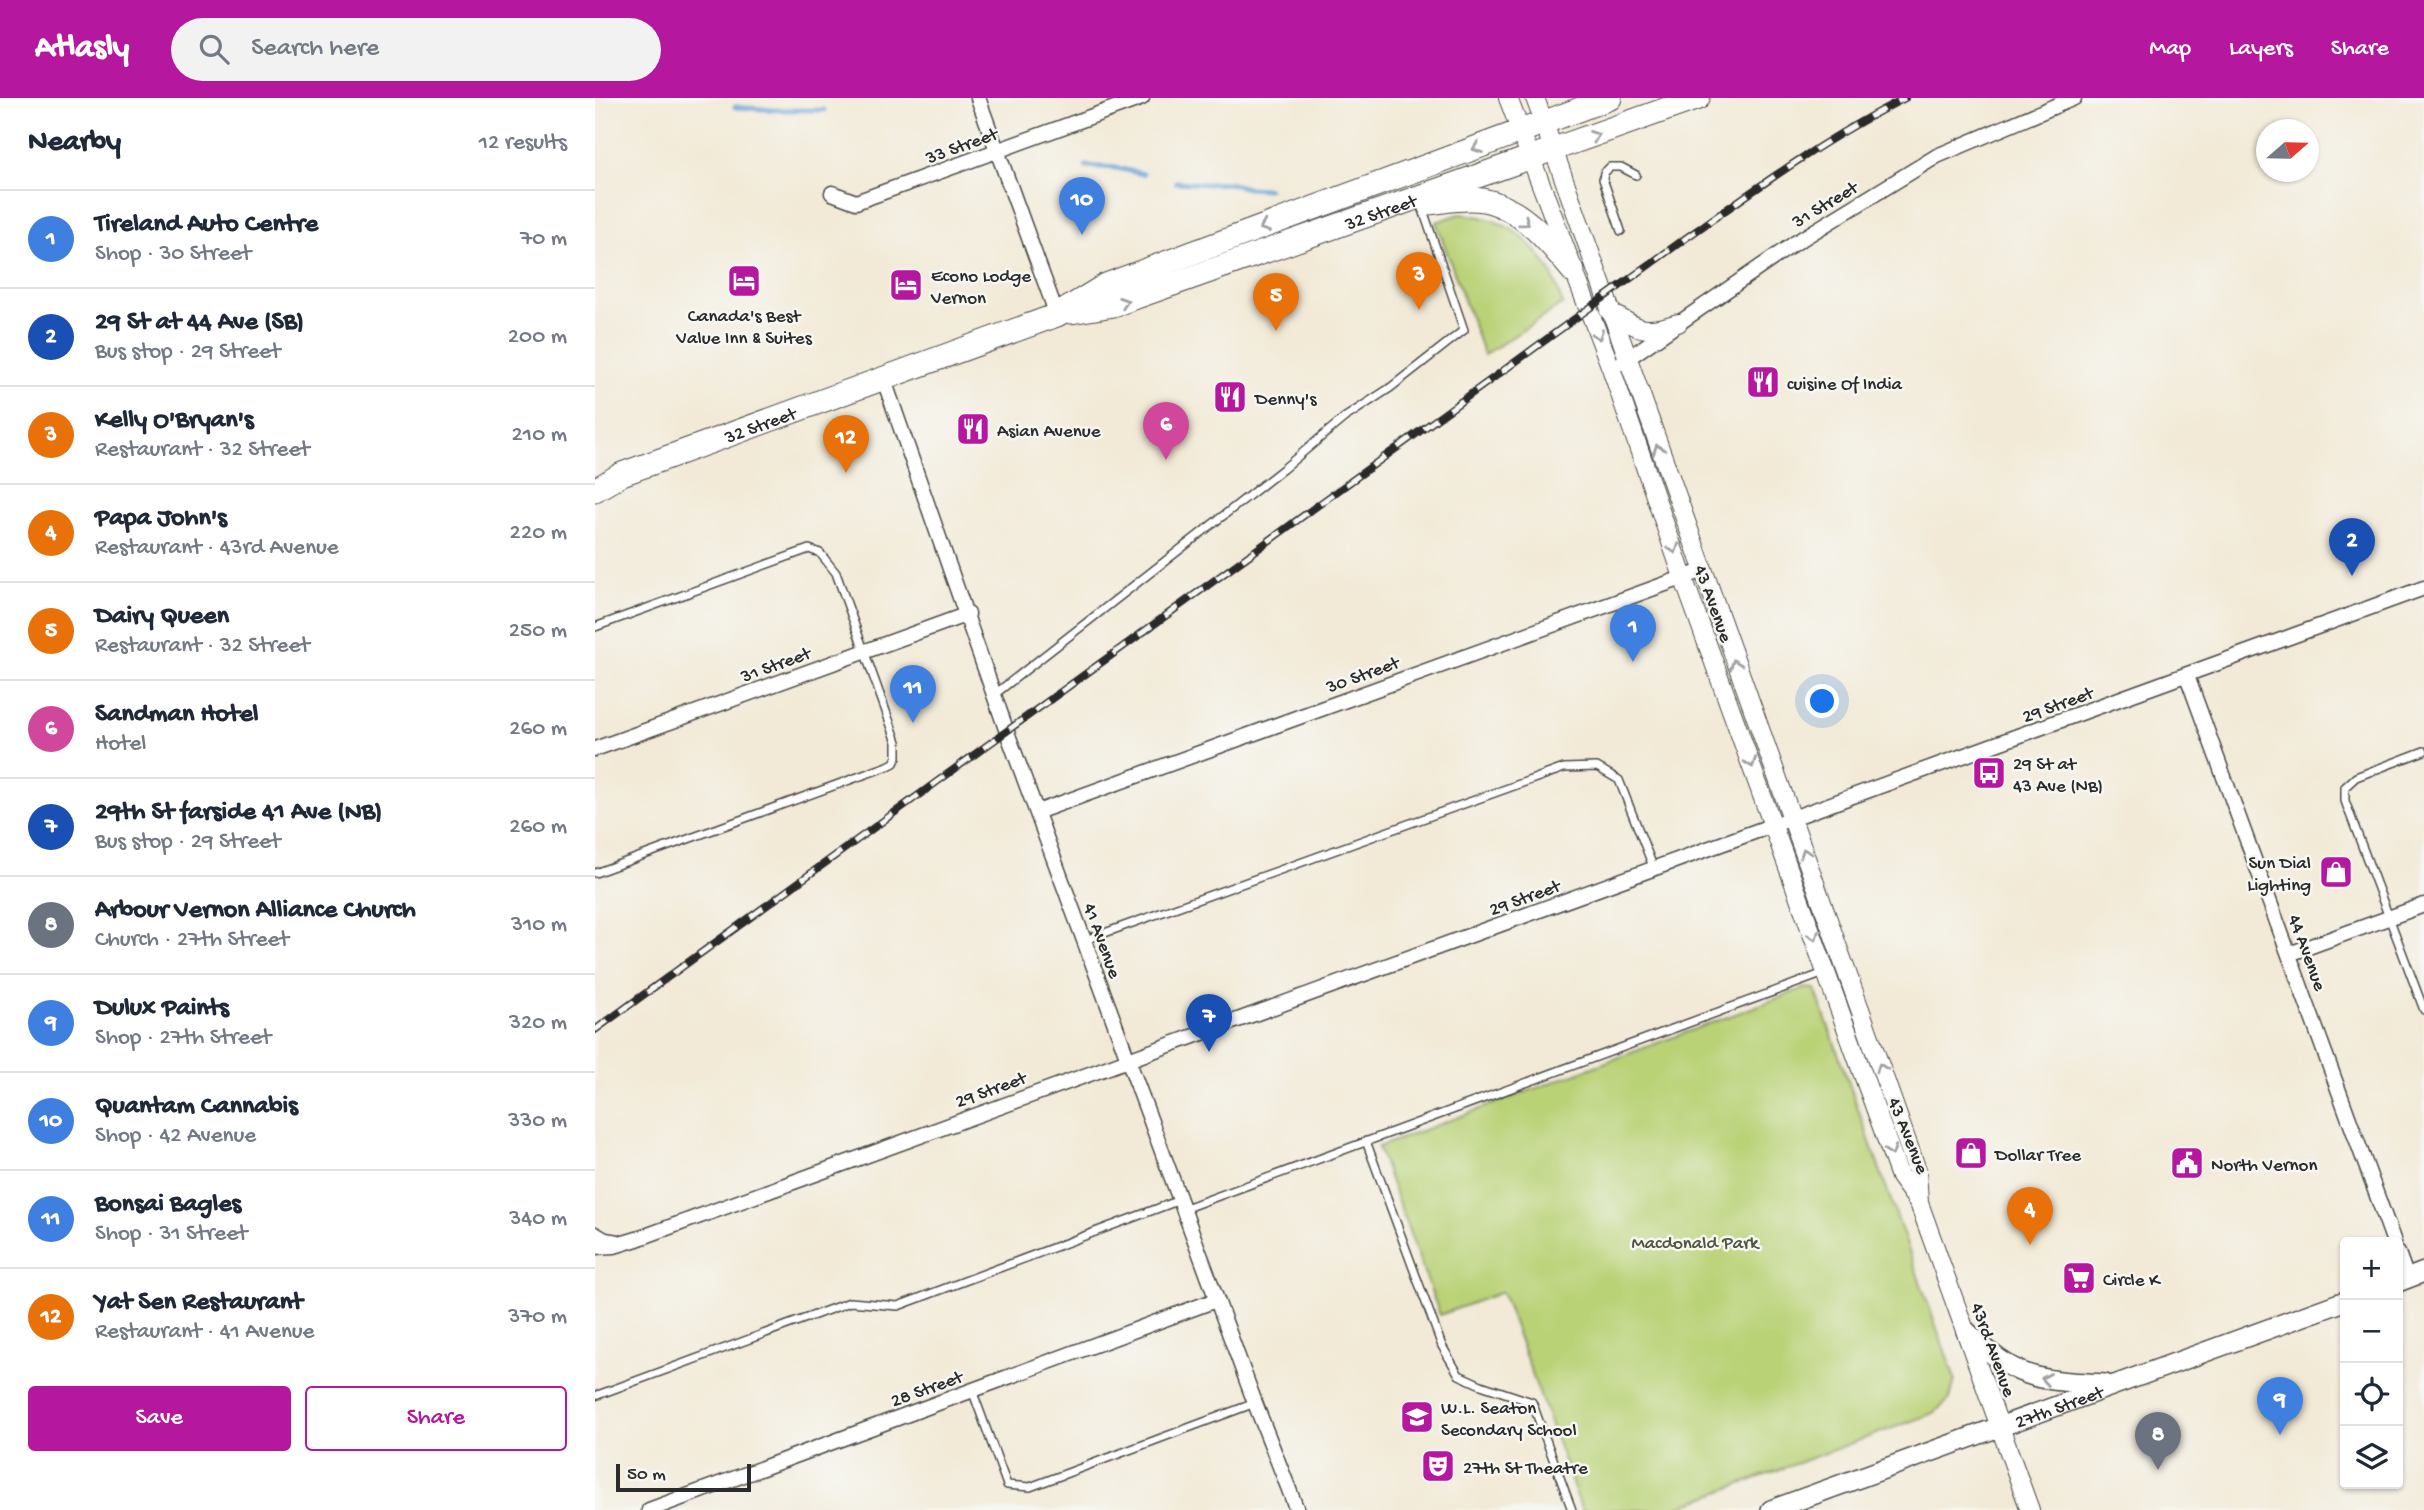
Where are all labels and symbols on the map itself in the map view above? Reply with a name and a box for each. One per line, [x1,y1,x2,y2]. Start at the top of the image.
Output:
north arrow [2256,119,2319,182]
street label: 33 Street [922,123,1003,171]
one-way arrow [1589,130,1601,144]
one-way arrow [1472,139,1484,153]
street label: 31 Street [1788,176,1865,235]
pin: 10 [1059,177,1105,235]
street label: 32 Street [1342,190,1422,238]
one-way arrow [1517,214,1530,226]
one-way arrow [1258,219,1270,233]
pin: 3 [1396,252,1442,310]
hotel icon: Canada's Best Value Inn & Suites [725,262,763,300]
hotel icon: Econo Lodge Vernon [887,266,925,304]
place label: Econo Lodge Vernon [930,266,1031,311]
pin: 5 [1253,273,1299,331]
one-way arrow [1118,296,1130,310]
place label: Canada's Best Value Inn & Suites [675,306,813,351]
one-way arrow [1590,328,1604,340]
restaurant icon: cuisine Of India [1744,363,1782,401]
place label: cuisine Of India [1787,374,1904,397]
restaurant icon: Denny's [1211,378,1249,416]
place label: Denny's [1253,389,1317,412]
pin: 6 [1143,402,1189,460]
street label: 32 Street [721,403,802,451]
restaurant icon: Asian Avenue [954,410,992,448]
pin: 12 [823,415,869,473]
place label: Asian Avenue [997,421,1101,444]
one-way arrow [1652,444,1666,456]
pin: 2 [2329,518,2375,576]
one-way arrow [1666,543,1680,555]
street label: 43 Avenue [1687,562,1736,646]
pin: 1 [1610,604,1656,662]
street label: 31 Street [737,642,816,690]
street label: 30 Street [1323,652,1405,700]
one-way arrow [1729,658,1743,670]
pin: 11 [890,665,936,723]
street label: 29 Street [2019,682,2099,730]
your location [1805,684,1839,718]
bus stop icon: 29 St at 43 Ave (NB) [1970,754,2008,792]
place label: 29 St at 43 Ave (NB) [2013,754,2103,799]
one-way arrow [1743,757,1757,769]
one-way arrow [1799,848,1813,860]
place label: Sun Dial Lighting [2247,853,2311,898]
shop icon: Sun Dial Lighting [2317,853,2355,891]
street label: 29 Street [1486,875,1566,923]
street label: 41 Avenue [1077,900,1125,982]
street label: 44 Avenue [2281,912,2330,995]
one-way arrow [1806,930,1820,942]
pin: 7 [1186,994,1232,1052]
one-way arrow [1875,1062,1889,1074]
street label: 29 Street [952,1067,1032,1115]
street label: 43 Avenue [1881,1095,1933,1178]
shop icon: Dollar Tree [1952,1134,1990,1172]
one-way arrow [1883,1144,1897,1156]
public building icon: North Vernon [2168,1144,2206,1182]
place label: Dollar Tree [1993,1145,2081,1168]
place label: North Vernon [2211,1155,2317,1178]
pin: 4 [2007,1187,2053,1245]
park label: Macdonald Park [1632,1233,1760,1256]
supermarket icon: Circle K [2060,1259,2098,1297]
place label: Circle K [2103,1270,2162,1293]
street label: 43rd Avenue [1964,1300,2019,1401]
street label: 28 Street [888,1366,968,1414]
one-way arrow [2040,1372,2052,1387]
pin: 9 [2257,1377,2303,1435]
street label: 27th Street [2012,1381,2109,1435]
school or university icon: W.L. Seaton Secondary School [1398,1398,1436,1436]
place label: W.L. Seaton Secondary School [1441,1398,1577,1443]
pin: 8 [2135,1412,2181,1470]
theatre icon: 27th St Theatre [1419,1447,1457,1485]
place label: 27th St Theatre [1463,1458,1588,1481]
scale bar [616,1461,751,1493]

